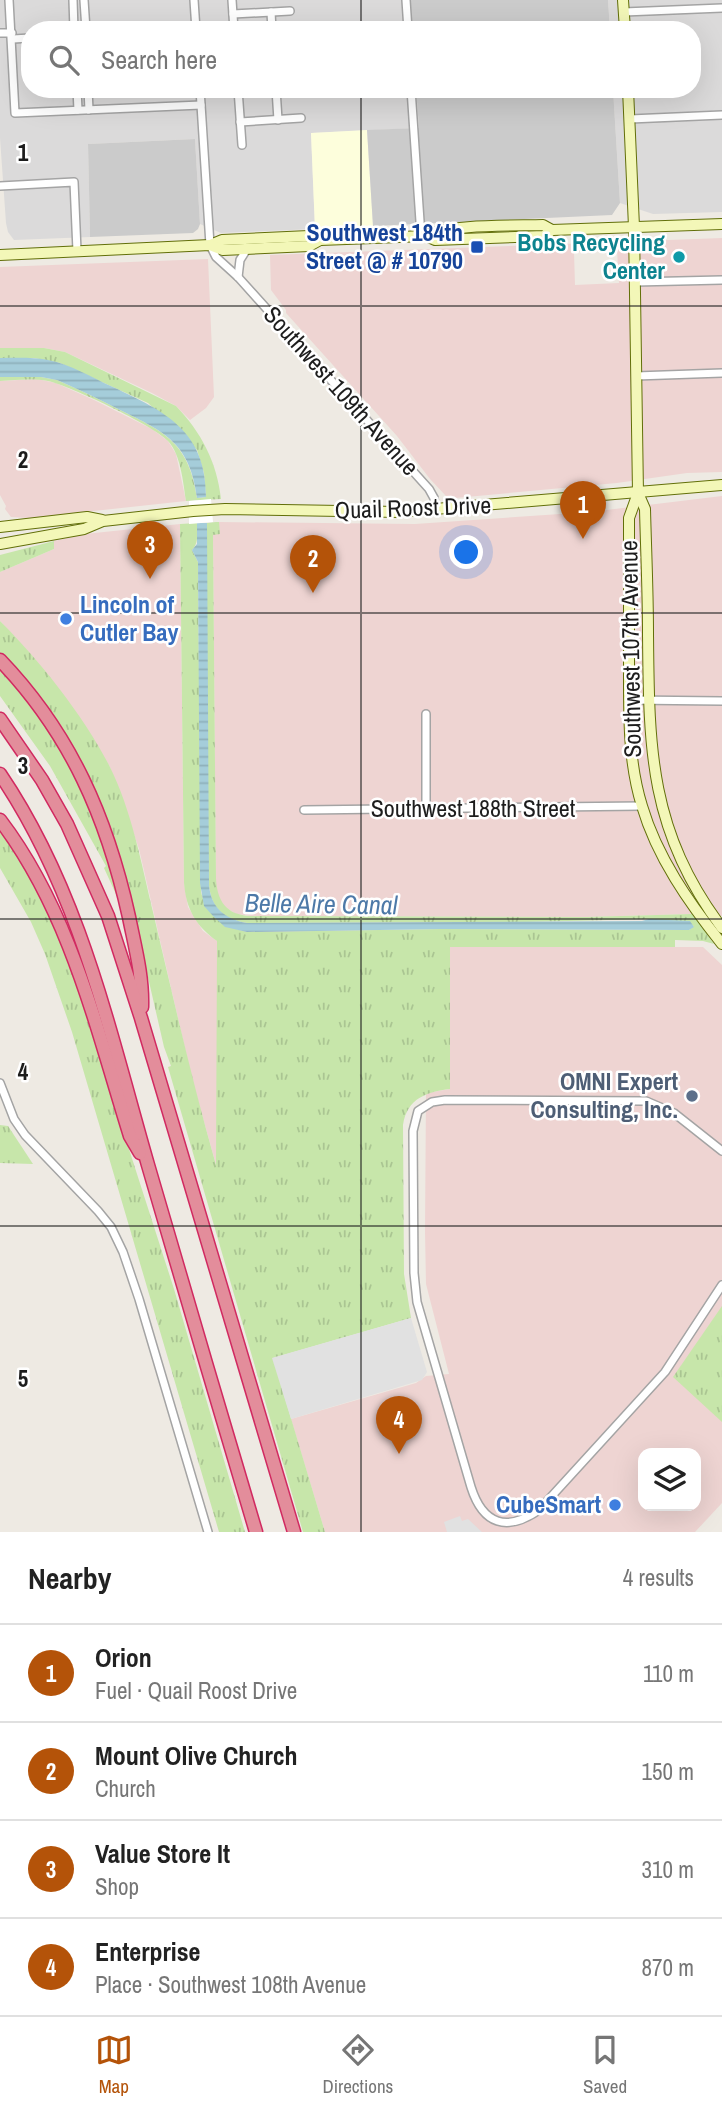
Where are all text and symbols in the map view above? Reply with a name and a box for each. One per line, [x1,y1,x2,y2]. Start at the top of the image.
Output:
search box [21,21,701,98]
icon: search [45,41,83,79]
text: Search here [101,42,217,77]
text: 1 [18,137,29,168]
place label: Southwest 184th Street @ # 10790 [306,216,463,276]
place label: Bobs Recycling Center [517,226,665,286]
marker: Southwest 184th Street @ # 10790 [469,239,485,255]
marker: Bobs Recycling Center [671,249,687,265]
street label: Southwest 109th Avenue [257,299,426,482]
text: 2 [18,444,28,475]
pin: 1 [560,481,606,539]
street label: Quail Roost Drive [334,488,492,526]
pin: 3 [127,521,173,579]
pin: 2 [290,535,336,593]
your location [449,535,483,569]
street label: Southwest 107th Avenue [612,540,648,758]
place label: Lincoln of Cutler Bay [80,588,178,648]
marker: Lincoln of Cutler Bay [58,611,74,627]
text: 3 [18,750,28,781]
street label: Southwest 188th Street [371,792,576,824]
water label: Belle Aire Canal [244,885,399,922]
text: 4 [18,1056,29,1087]
place label: OMNI Expert Consulting, Inc. [530,1065,678,1125]
marker: OMNI Expert Consulting, Inc. [684,1088,700,1104]
text: 5 [18,1363,28,1394]
pin: 4 [376,1396,422,1454]
map controls [638,1448,701,1511]
button: layers [638,1448,701,1511]
place label: CubeSmart [496,1488,601,1520]
marker: CubeSmart [607,1497,623,1513]
text: Nearby [28,1558,111,1598]
text: 4 results [623,1562,694,1593]
text: Orion [95,1640,152,1675]
text: 1 [46,1658,56,1689]
text: 110 m [643,1658,694,1689]
text: Fuel · Quail Roost Drive [95,1675,297,1706]
text: Mount Olive Church [95,1738,298,1773]
text: 2 [46,1756,56,1787]
text: 150 m [642,1756,694,1787]
text: Church [95,1773,156,1804]
text: Value Store It [95,1836,230,1871]
text: 3 [46,1854,56,1885]
text: 310 m [642,1854,694,1885]
text: Shop [95,1871,139,1902]
text: Enterprise [95,1934,200,1969]
text: 4 [46,1952,56,1983]
text: 870 m [642,1952,694,1983]
text: Place · Southwest 108th Avenue [95,1969,366,2000]
tab: Map [95,2031,133,2099]
tab: Directions [322,2031,393,2099]
tab: Saved [583,2031,627,2099]

